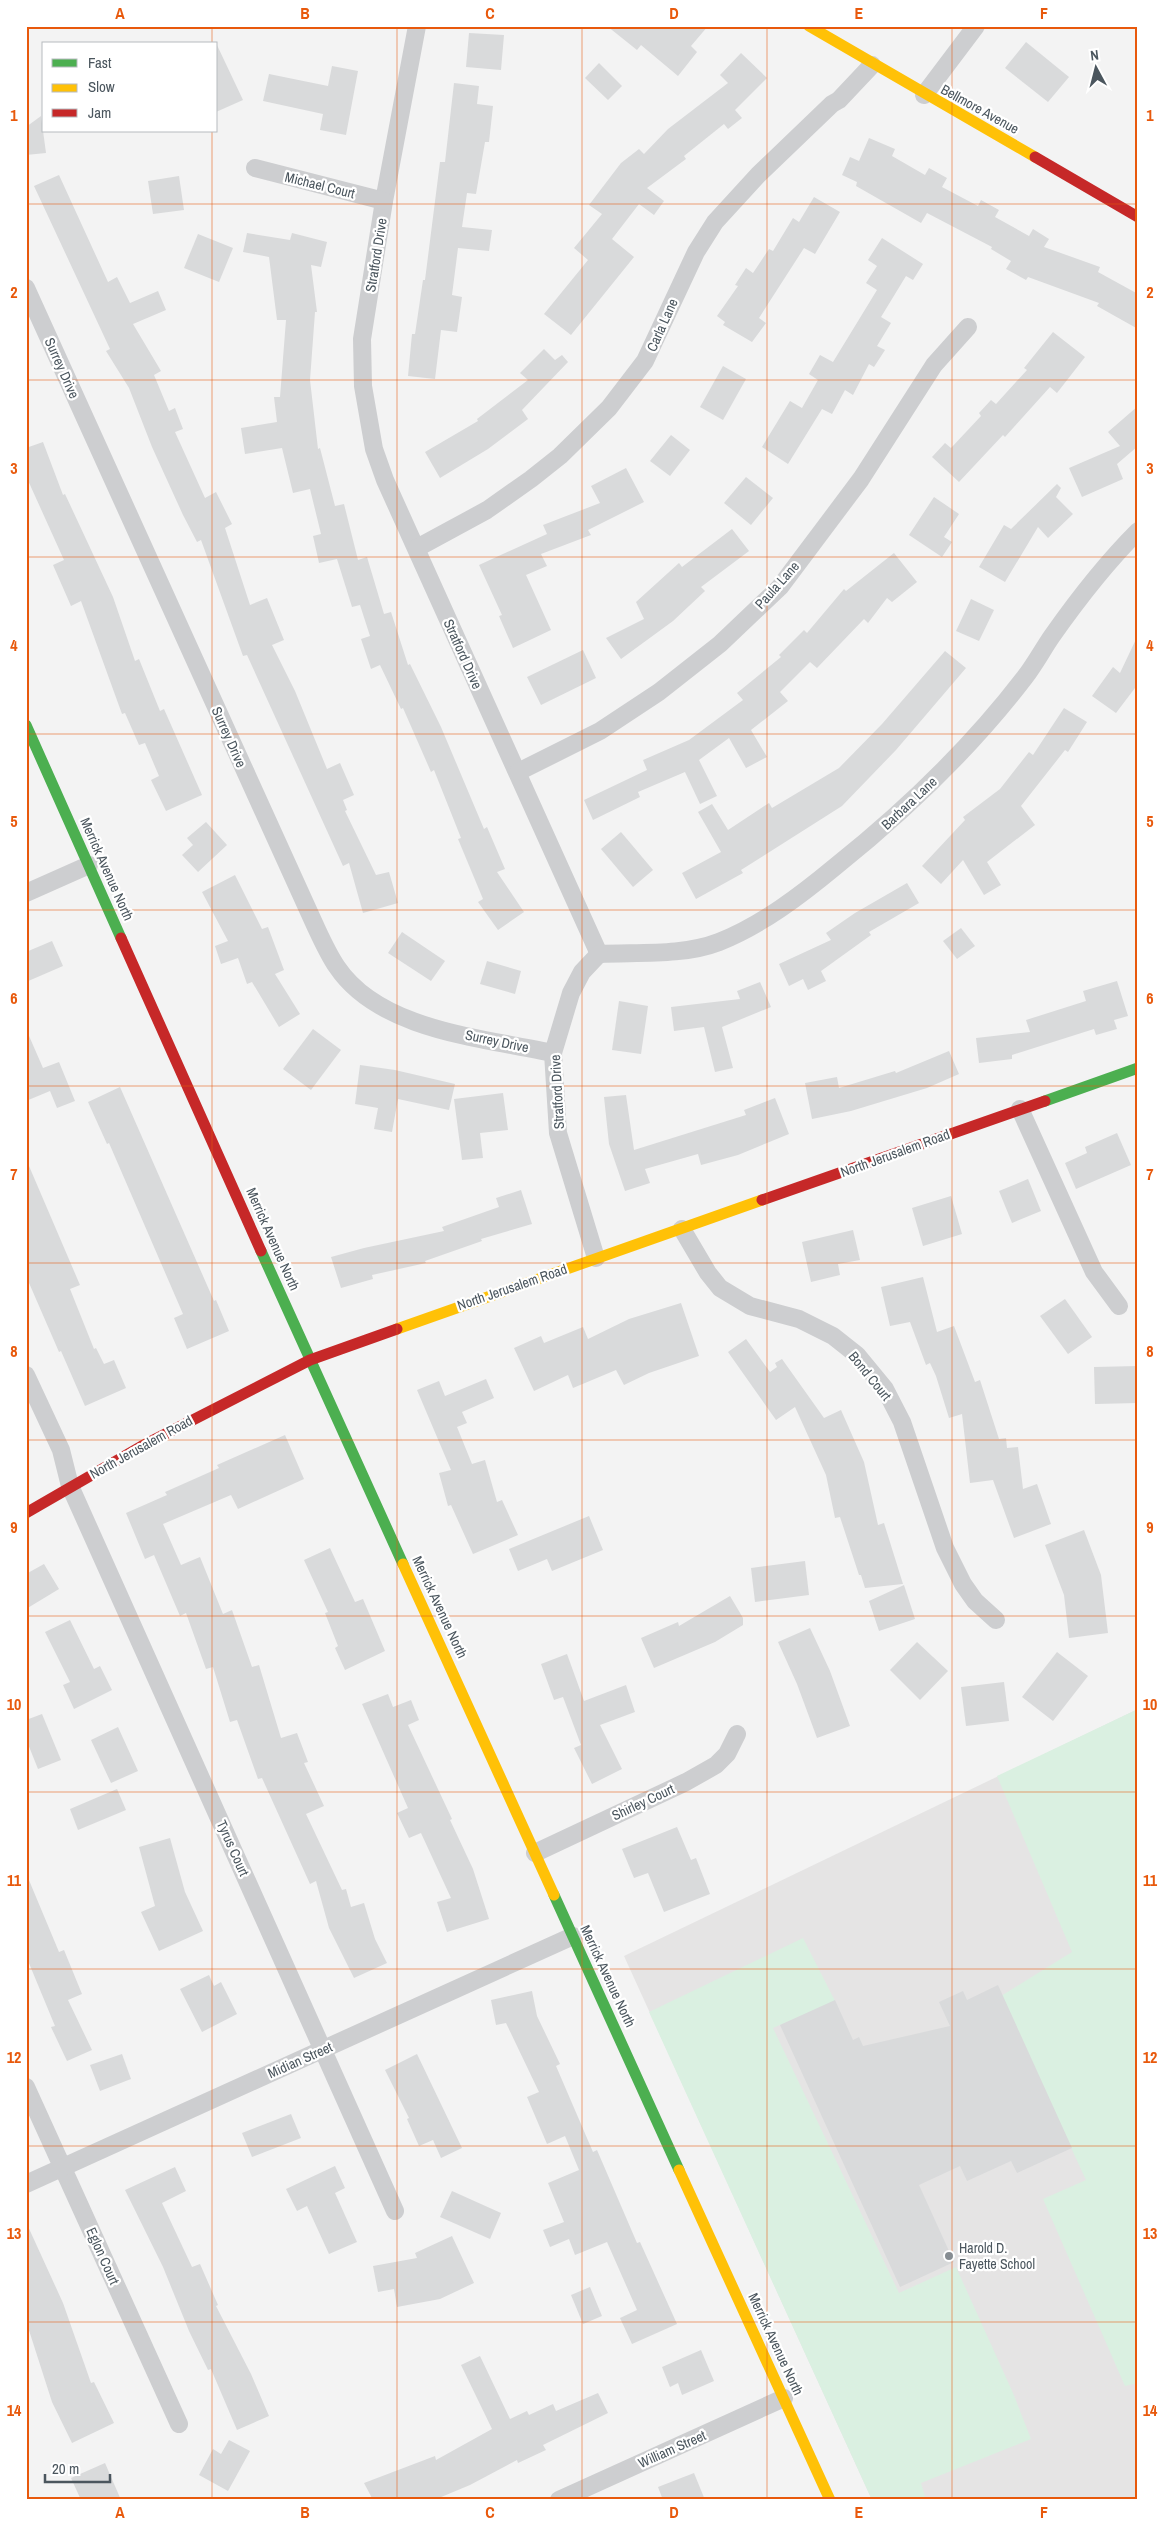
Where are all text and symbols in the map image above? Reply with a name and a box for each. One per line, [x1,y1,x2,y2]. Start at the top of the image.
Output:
text: A [115,2,125,24]
text: B [300,2,310,24]
text: C [485,2,495,24]
text: D [669,2,679,24]
text: E [855,2,864,24]
text: F [1040,2,1048,24]
legend [42,42,218,132]
north arrow [1072,42,1122,92]
text: N [1089,46,1100,65]
text: Fast [88,52,112,73]
text: Slow [88,76,115,97]
street label: Bellmore Avenue [938,80,1022,138]
text: Jam [88,102,111,123]
text: 1 [10,104,18,126]
text: 1 [1146,104,1154,126]
street label: Michael Court [283,168,357,202]
street label: Stratford Drive [361,217,391,293]
text: 2 [10,281,18,303]
text: 2 [1146,281,1154,303]
street label: Carla Lane [642,296,682,354]
street label: Surrey Drive [41,335,83,401]
text: 3 [10,457,18,479]
text: 3 [1146,457,1154,479]
street label: Paula Lane [751,557,803,613]
street label: Stratford Drive [440,616,486,692]
text: 4 [10,634,18,656]
text: 4 [1146,634,1154,656]
street label: Surrey Drive [208,704,250,770]
street label: Barbara Lane [877,773,941,833]
text: 5 [10,810,18,832]
text: 5 [1146,810,1154,832]
street label: Merrick Avenue North [76,815,138,923]
text: 6 [10,987,18,1009]
text: 6 [1146,987,1154,1009]
street label: Surrey Drive [464,1025,530,1057]
street label: Stratford Drive [546,1054,568,1130]
street label: North Jerusalem Road [838,1125,952,1181]
text: 7 [10,1163,18,1185]
text: 7 [1146,1163,1154,1185]
street label: Merrick Avenue North [242,1185,304,1293]
street label: North Jerusalem Road [455,1260,569,1314]
text: 8 [10,1340,18,1362]
text: 8 [1146,1340,1154,1362]
street label: Bond Court [845,1348,895,1404]
street label: North Jerusalem Road [86,1411,196,1483]
text: 9 [10,1516,18,1538]
text: 9 [1146,1516,1154,1538]
street label: Merrick Avenue North [408,1553,472,1661]
text: 10 [7,1693,21,1715]
text: 10 [1143,1693,1157,1715]
street label: Shirley Court [609,1780,677,1824]
street label: Tyrus Court [213,1817,253,1879]
text: 11 [7,1869,22,1891]
text: 11 [1143,1869,1158,1891]
street label: Merrick Avenue North [576,1922,640,2030]
street label: Midian Street [265,2038,335,2082]
text: 12 [7,2046,21,2068]
text: 12 [1143,2046,1157,2068]
text: 13 [7,2222,21,2244]
text: 13 [1143,2222,1157,2244]
street label: Eglon Court [82,2225,124,2287]
place label: Harold D. Fayette School [959,2239,1035,2273]
marker: Harold D. Fayette School [943,2250,955,2262]
street label: Merrick Avenue North [744,2290,808,2398]
text: 14 [7,2399,22,2421]
text: 14 [1143,2399,1158,2421]
street label: William Street [635,2426,709,2472]
scale bar [45,2451,110,2483]
text: 20 m [52,2458,79,2479]
text: A [115,2501,125,2523]
text: B [300,2501,310,2523]
text: C [485,2501,495,2523]
text: D [669,2501,679,2523]
text: E [855,2501,864,2523]
text: F [1040,2501,1048,2523]

